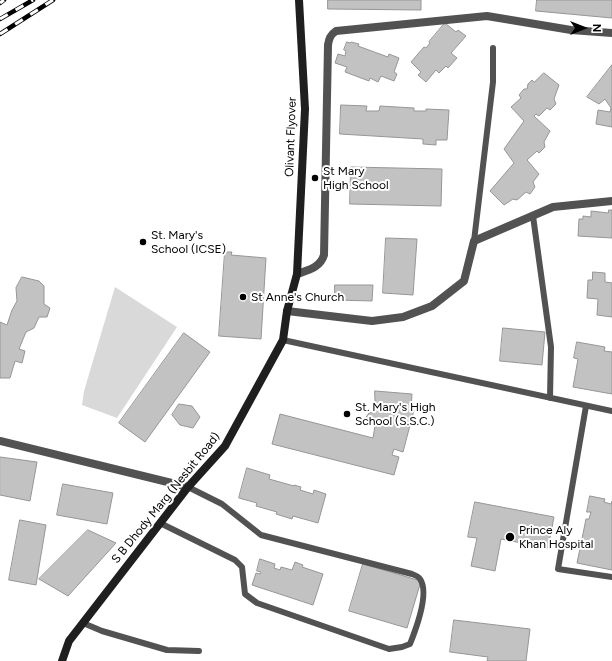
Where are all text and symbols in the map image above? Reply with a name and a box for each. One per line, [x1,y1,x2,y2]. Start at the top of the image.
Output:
north arrow [564,8,604,48]
text: N [590,24,603,32]
street label: Olivant Flyover [282,97,300,177]
place label: St Mary High School [323,164,389,192]
marker: St Mary High School [310,173,320,183]
place label: St. Mary's School (ICSE) [151,228,226,256]
marker: St. Mary's School (ICSE) [138,237,148,247]
place label: St Anne's Church [251,290,344,304]
marker: St Anne's Church [238,292,248,302]
place label: St. Mary's High School (S.S.C.) [355,400,435,428]
marker: St. Mary's High School (S.S.C.) [342,409,352,419]
street label: S B Dhody Marg (Nesbit Road) [109,430,223,566]
place label: Prince Aly Khan Hospital [519,523,594,551]
marker: Prince Aly Khan Hospital [504,531,516,543]

